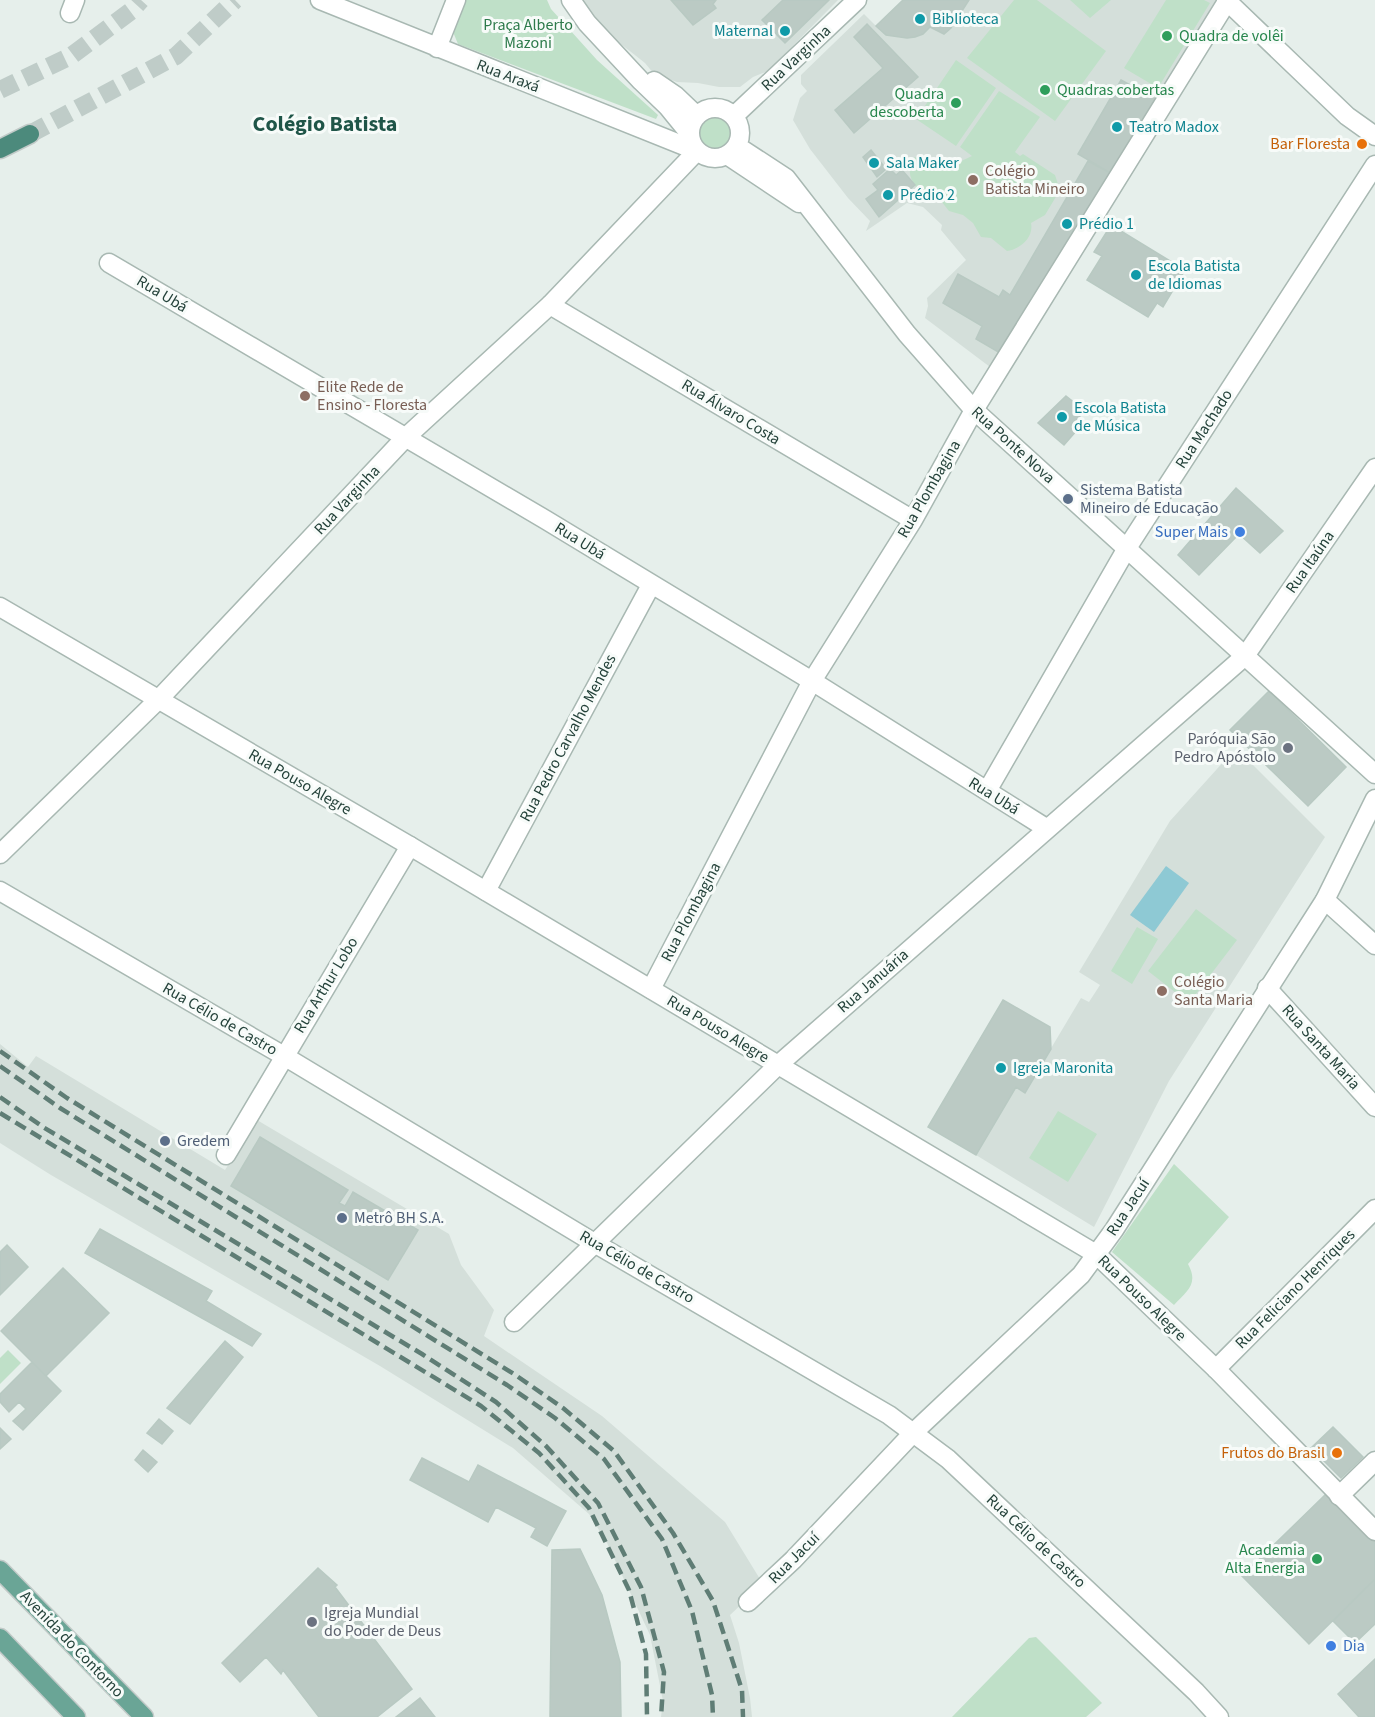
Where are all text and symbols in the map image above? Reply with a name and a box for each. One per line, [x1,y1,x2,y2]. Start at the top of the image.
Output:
place label: Biblioteca [932,8,999,30]
marker: Biblioteca [913,12,927,26]
park label: Praça Alberto Mazoni [483,14,573,54]
place label: Maternal [714,20,773,42]
street label: Rua Varginha [756,20,836,96]
marker: Maternal [778,24,792,38]
place label: Quadra de volêi [1179,25,1284,47]
marker: Quadra de volêi [1160,29,1174,43]
street label: Rua Araxá [473,54,543,98]
place label: Quadras cobertas [1057,79,1175,101]
place label: Quadra descoberta [869,83,944,123]
marker: Quadras cobertas [1038,83,1052,97]
marker: Quadra descoberta [949,96,963,110]
district label: Colégio Batista [253,108,397,140]
place label: Teatro Madox [1129,116,1219,138]
marker: Teatro Madox [1110,120,1124,134]
place label: Bar Floresta [1270,133,1350,155]
marker: Bar Floresta [1355,137,1369,151]
place label: Sala Maker [886,152,959,174]
marker: Sala Maker [867,156,881,170]
place label: Colégio Batista Mineiro [985,160,1085,200]
marker: Colégio Batista Mineiro [966,173,980,187]
place label: Prédio 2 [900,184,955,206]
marker: Prédio 2 [881,188,895,202]
place label: Prédio 1 [1079,213,1134,235]
marker: Prédio 1 [1060,217,1074,231]
place label: Escola Batista de Idiomas [1148,255,1240,295]
marker: Escola Batista de Idiomas [1129,268,1143,282]
street label: Rua Ubá [132,270,192,318]
street label: Rua Álvaro Costa [677,374,785,450]
place label: Elite Rede de Ensino - Floresta [317,376,427,416]
street label: Rua Machado [1170,385,1238,473]
marker: Elite Rede de Ensino - Floresta [298,389,312,403]
place label: Escola Batista de Música [1074,397,1166,437]
street label: Rua Ponte Nova [966,401,1060,489]
marker: Escola Batista de Música [1055,410,1069,424]
street label: Rua Plombagina [892,436,966,542]
street label: Rua Varginha [309,460,385,540]
place label: Sistema Batista Mineiro de Educação [1080,479,1218,519]
marker: Sistema Batista Mineiro de Educação [1061,492,1075,506]
street label: Rua Ubá [550,517,610,565]
place label: Super Mais [1155,521,1228,543]
marker: Super Mais [1233,525,1247,539]
street label: Rua Itaúna [1280,526,1340,598]
street label: Rua Pedro Carvalho Mendes [514,650,622,826]
place label: Paróquia São Pedro Apóstolo [1174,728,1276,768]
marker: Paróquia São Pedro Apóstolo [1281,741,1295,755]
street label: Rua Pouso Alegre [244,744,356,820]
street label: Rua Ubá [964,772,1024,820]
street label: Rua Plombagina [656,858,726,966]
street label: Rua Arthur Lobo [289,933,363,1037]
street label: Rua Januária [833,944,913,1018]
place label: Colégio Santa Maria [1174,971,1253,1011]
street label: Rua Célio de Castro [159,977,281,1061]
marker: Colégio Santa Maria [1155,984,1169,998]
street label: Rua Pouso Alegre [663,990,773,1068]
street label: Rua Santa Maria [1277,1000,1365,1094]
place label: Igreja Maronita [1013,1057,1113,1079]
marker: Igreja Maronita [994,1061,1008,1075]
place label: Gredem [177,1130,230,1152]
marker: Gredem [158,1134,172,1148]
street label: Rua Jacuí [1101,1173,1155,1240]
place label: Metrô BH S.A. [354,1207,444,1229]
marker: Metrô BH S.A. [335,1211,349,1225]
street label: Rua Feliciano Henriques [1230,1224,1360,1354]
street label: Rua Célio de Castro [576,1225,698,1309]
street label: Rua Pouso Alegre [1093,1250,1191,1346]
place label: Frutos do Brasil [1221,1442,1325,1464]
marker: Frutos do Brasil [1330,1446,1344,1460]
street label: Rua Célio de Castro [981,1489,1091,1593]
street label: Rua Jacuí [763,1527,825,1589]
place label: Academia Alta Energia [1225,1539,1305,1579]
marker: Academia Alta Energia [1310,1552,1324,1566]
street label: Avenida do Contorno [15,1586,129,1702]
place label: Igreja Mundial do Poder de Deus [324,1602,441,1642]
marker: Igreja Mundial do Poder de Deus [305,1615,319,1629]
place label: Dia [1343,1635,1365,1657]
marker: Dia [1324,1639,1338,1653]

